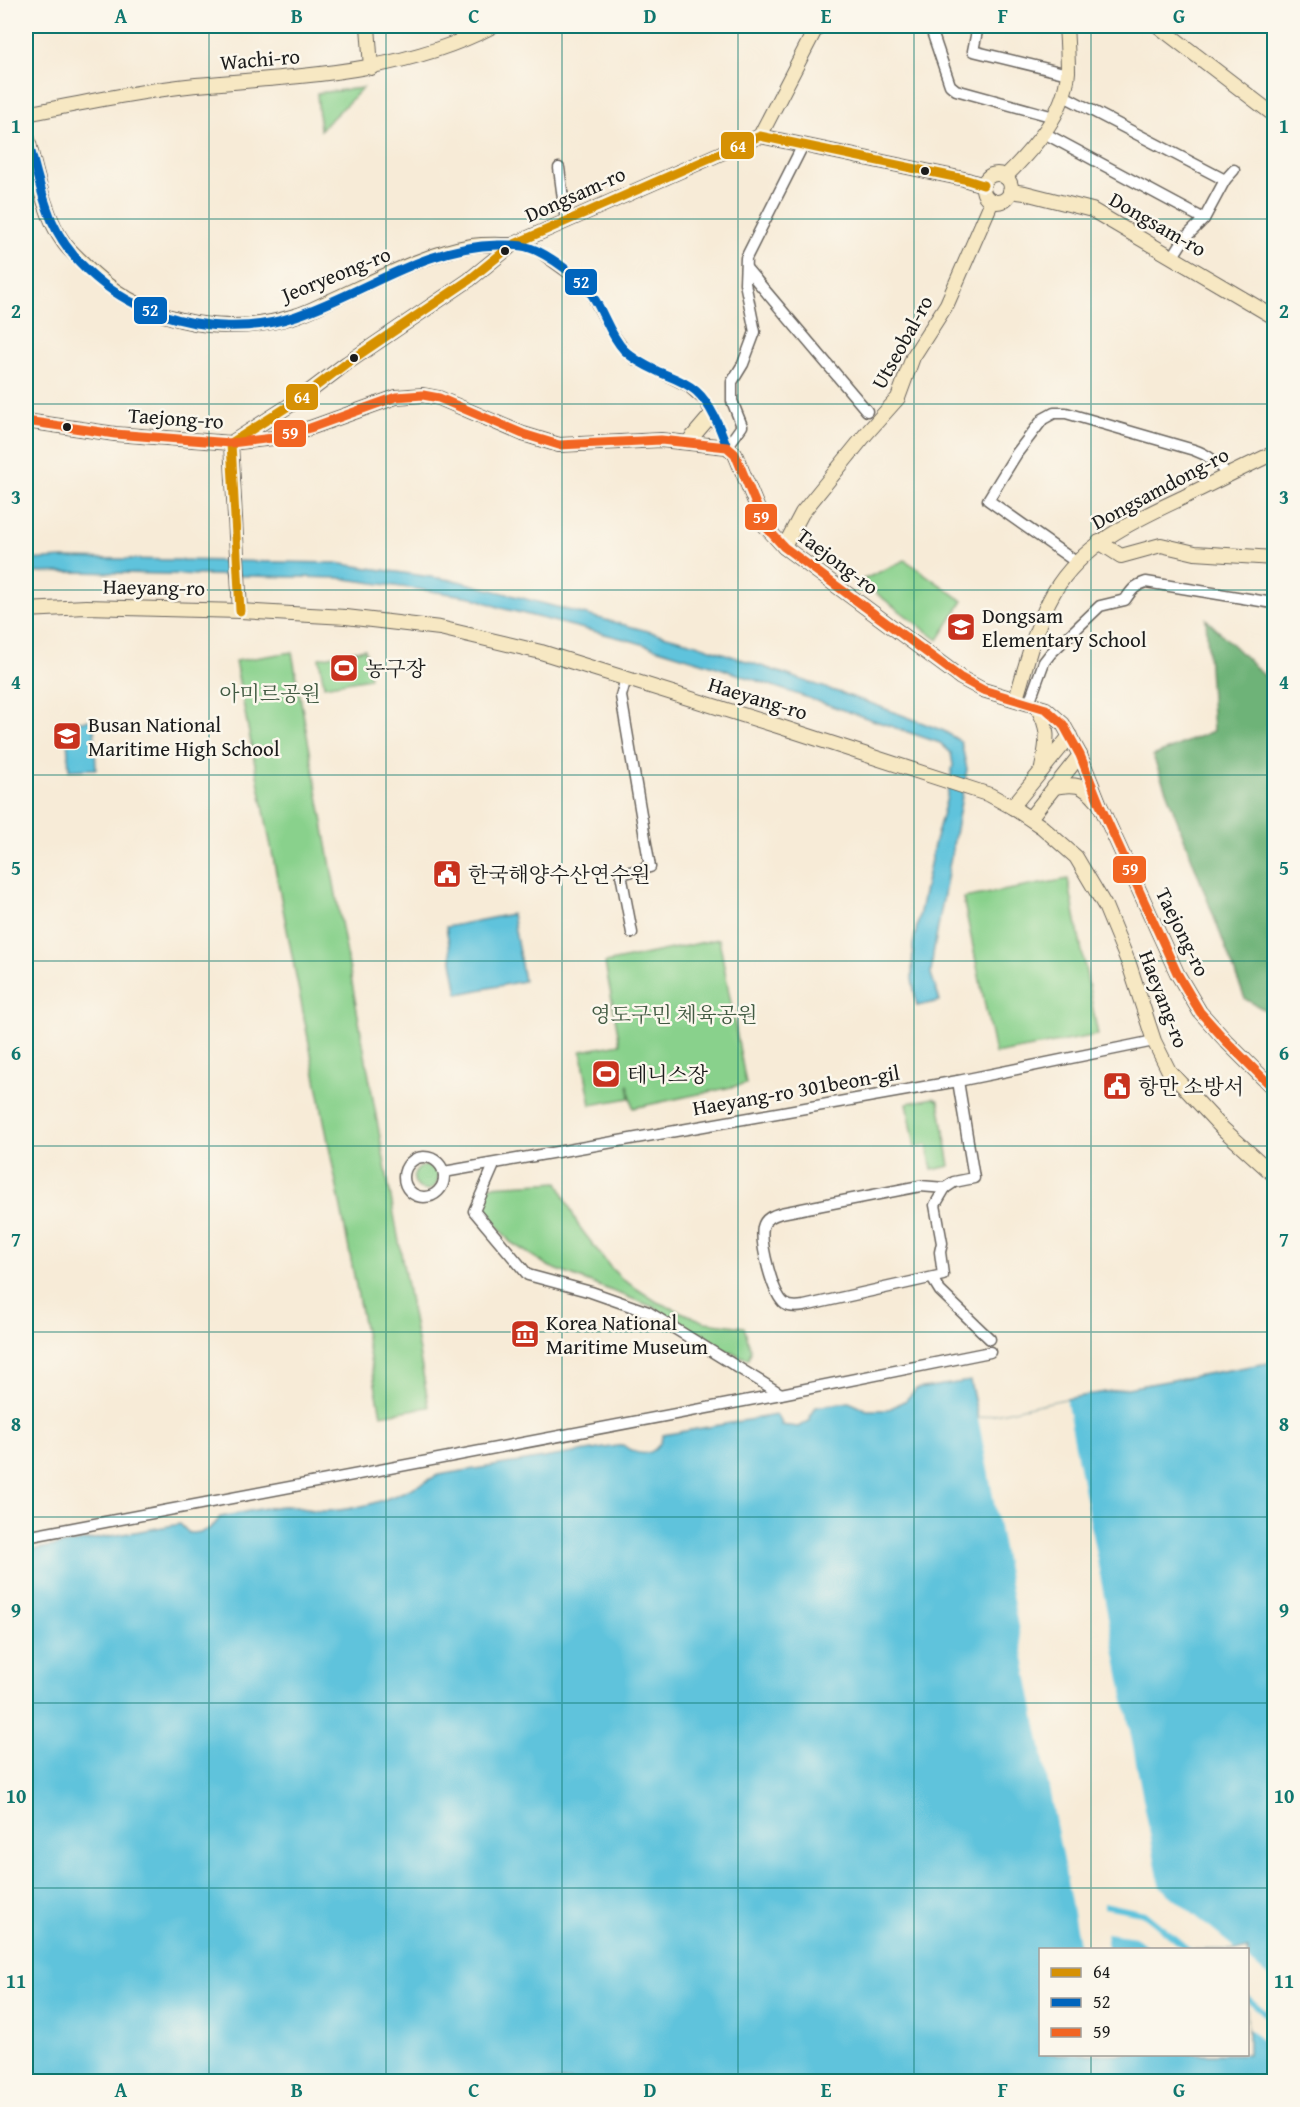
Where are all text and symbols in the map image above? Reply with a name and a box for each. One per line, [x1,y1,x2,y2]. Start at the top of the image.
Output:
text: A [115,1,128,30]
text: B [291,1,303,30]
text: C [468,1,480,30]
text: D [643,1,657,30]
text: E [821,1,832,30]
text: F [998,1,1008,30]
text: G [1173,1,1185,30]
street label: Wachi-ro [219,40,301,78]
text: 1 [11,111,21,140]
text: 1 [1279,111,1289,140]
line badge: 64 [720,131,755,160]
text: 64 [730,134,746,158]
street label: Dongsam-ro [520,158,630,230]
unlabelled marker [919,165,931,177]
street label: Dongsam-ro [1104,184,1212,264]
street label: Jeoryeong-ro [274,238,395,311]
unlabelled marker [499,245,511,257]
line badge: 52 [564,268,598,296]
text: 52 [573,270,589,294]
street label: Utseobal-ro [863,289,941,395]
text: 2 [11,296,21,325]
line badge: 52 [133,296,168,325]
text: 2 [1279,296,1289,325]
text: 52 [142,298,158,322]
unlabelled marker [348,352,360,364]
line badge: 64 [285,383,319,411]
text: 64 [294,385,310,409]
street label: Taejong-ro [127,399,225,437]
line badge: 59 [273,419,307,448]
unlabelled marker [61,421,73,433]
text: 59 [282,421,298,445]
street label: Dongsamdong-ro [1086,439,1234,537]
text: 3 [11,482,21,511]
text: 3 [1279,482,1289,511]
line badge: 59 [744,503,778,531]
text: 59 [753,505,769,529]
street label: Taejong-ro [790,520,886,602]
street label: Haeyang-ro [103,571,205,603]
place label: Dongsam Elementary School [982,600,1147,655]
school or university icon: Dongsam Elementary School [945,611,977,643]
sports icon: 농구장 [328,652,360,684]
place label: 농구장 [365,653,427,684]
text: 4 [11,667,21,696]
text: 4 [1279,667,1289,696]
street label: Haeyang-ro [705,668,811,728]
park label: 아미르공원 [219,678,321,709]
place label: Busan National Maritime High School [88,709,280,764]
school or university icon: Busan National Maritime High School [51,720,83,752]
text: 5 [11,853,21,882]
text: 5 [1279,853,1289,882]
line badge: 59 [1112,855,1147,884]
text: 59 [1122,857,1138,881]
public building icon: 한국해양수산연수원 [431,858,463,890]
place label: 한국해양수산연수원 [468,859,651,890]
street label: Taejong-ro [1148,882,1218,982]
street label: Haeyang-ro [1131,946,1197,1052]
park label: 영도구민 체육공원 [591,999,757,1030]
text: 6 [11,1038,21,1067]
text: 6 [1279,1038,1289,1067]
street label: Haeyang-ro 301beon-gil [690,1056,902,1123]
sports icon: 테니스장 [590,1058,622,1090]
place label: 테니스장 [627,1059,709,1090]
public building icon: 항만 소방서 [1101,1070,1133,1102]
place label: 항만 소방서 [1138,1071,1244,1102]
text: 7 [11,1224,21,1253]
text: 7 [1279,1224,1289,1253]
place label: Korea National Maritime Museum [546,1307,708,1362]
museum icon: Korea National Maritime Museum [509,1318,541,1350]
text: 8 [11,1409,21,1438]
text: 8 [1279,1409,1289,1438]
text: 9 [11,1595,21,1624]
text: 9 [1279,1595,1289,1624]
text: 10 [6,1781,26,1810]
text: 10 [1274,1781,1294,1810]
legend [1039,1948,1249,2056]
text: 64 [1093,1958,1110,1985]
text: 11 [6,1966,26,1995]
text: 11 [1274,1966,1294,1995]
text: 52 [1093,1988,1110,2015]
text: 59 [1093,2018,1110,2045]
text: A [115,2075,128,2104]
text: B [291,2075,303,2104]
text: C [468,2075,480,2104]
text: D [643,2075,657,2104]
text: E [821,2075,832,2104]
text: F [998,2075,1008,2104]
text: G [1173,2075,1185,2104]

